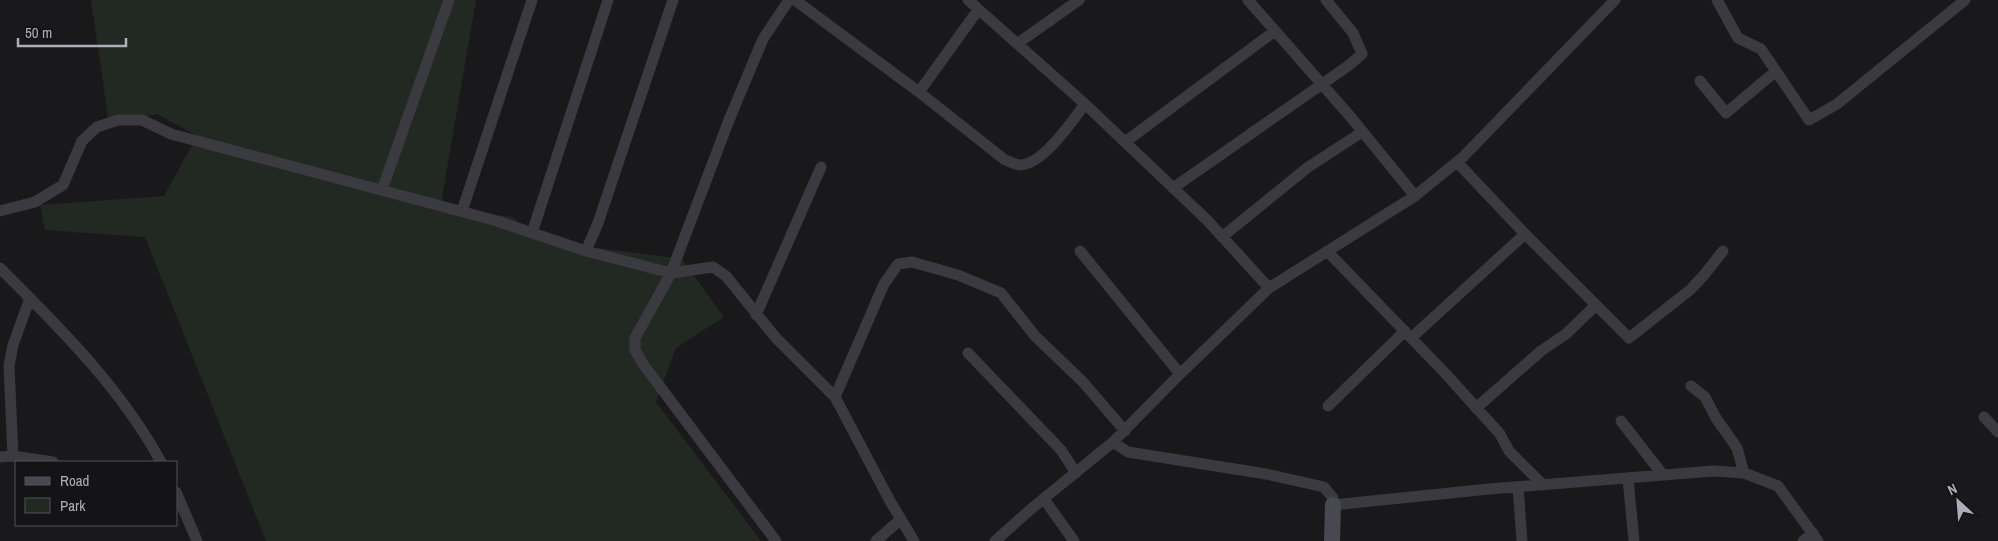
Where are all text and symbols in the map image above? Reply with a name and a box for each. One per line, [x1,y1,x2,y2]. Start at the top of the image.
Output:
scale bar [18,15,125,47]
text: 50 m [25,22,52,43]
legend [15,461,178,526]
text: Road [60,470,89,491]
north arrow [1933,476,1983,526]
text: N [1945,479,1960,499]
text: Park [60,495,86,516]

